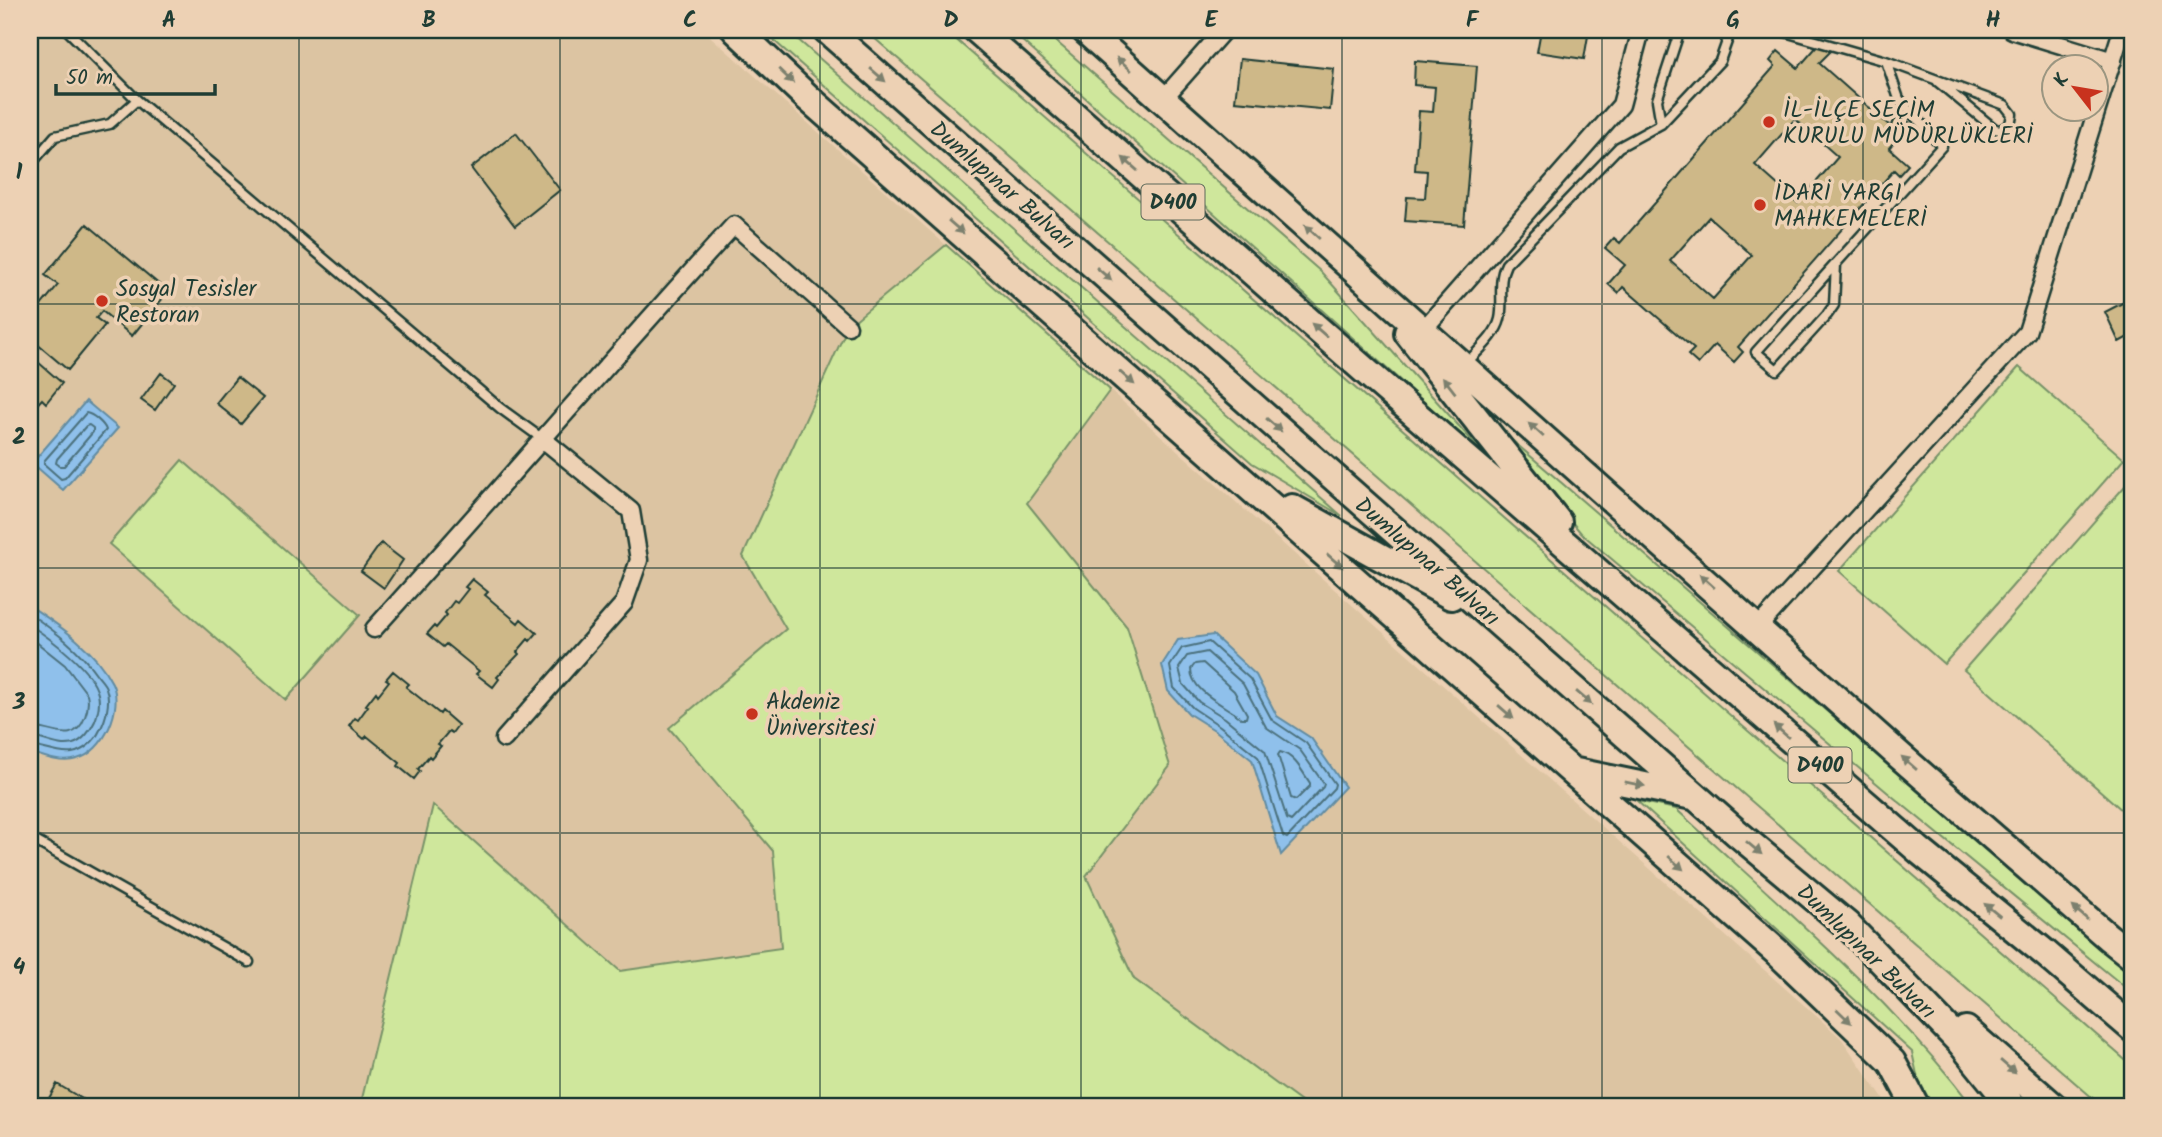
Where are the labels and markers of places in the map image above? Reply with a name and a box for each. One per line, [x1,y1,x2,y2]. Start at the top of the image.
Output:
place label: İL-İLÇE SEÇİM KURULU MÜDÜRLÜKLERİ [1783,93,2034,155]
marker: İL-İLÇE SEÇİM KURULU MÜDÜRLÜKLERİ [1761,114,1777,130]
place label: İDARİ YARGI MAHKEMELERİ [1774,176,1928,238]
marker: İDARİ YARGI MAHKEMELERİ [1752,197,1768,213]
place label: Sosyal Tesisler Restoran [116,272,258,334]
marker: Sosyal Tesisler Restoran [94,293,110,309]
place label: Akdeniz Üniversitesi [766,685,876,747]
marker: Akdeniz Üniversitesi [744,706,760,722]

